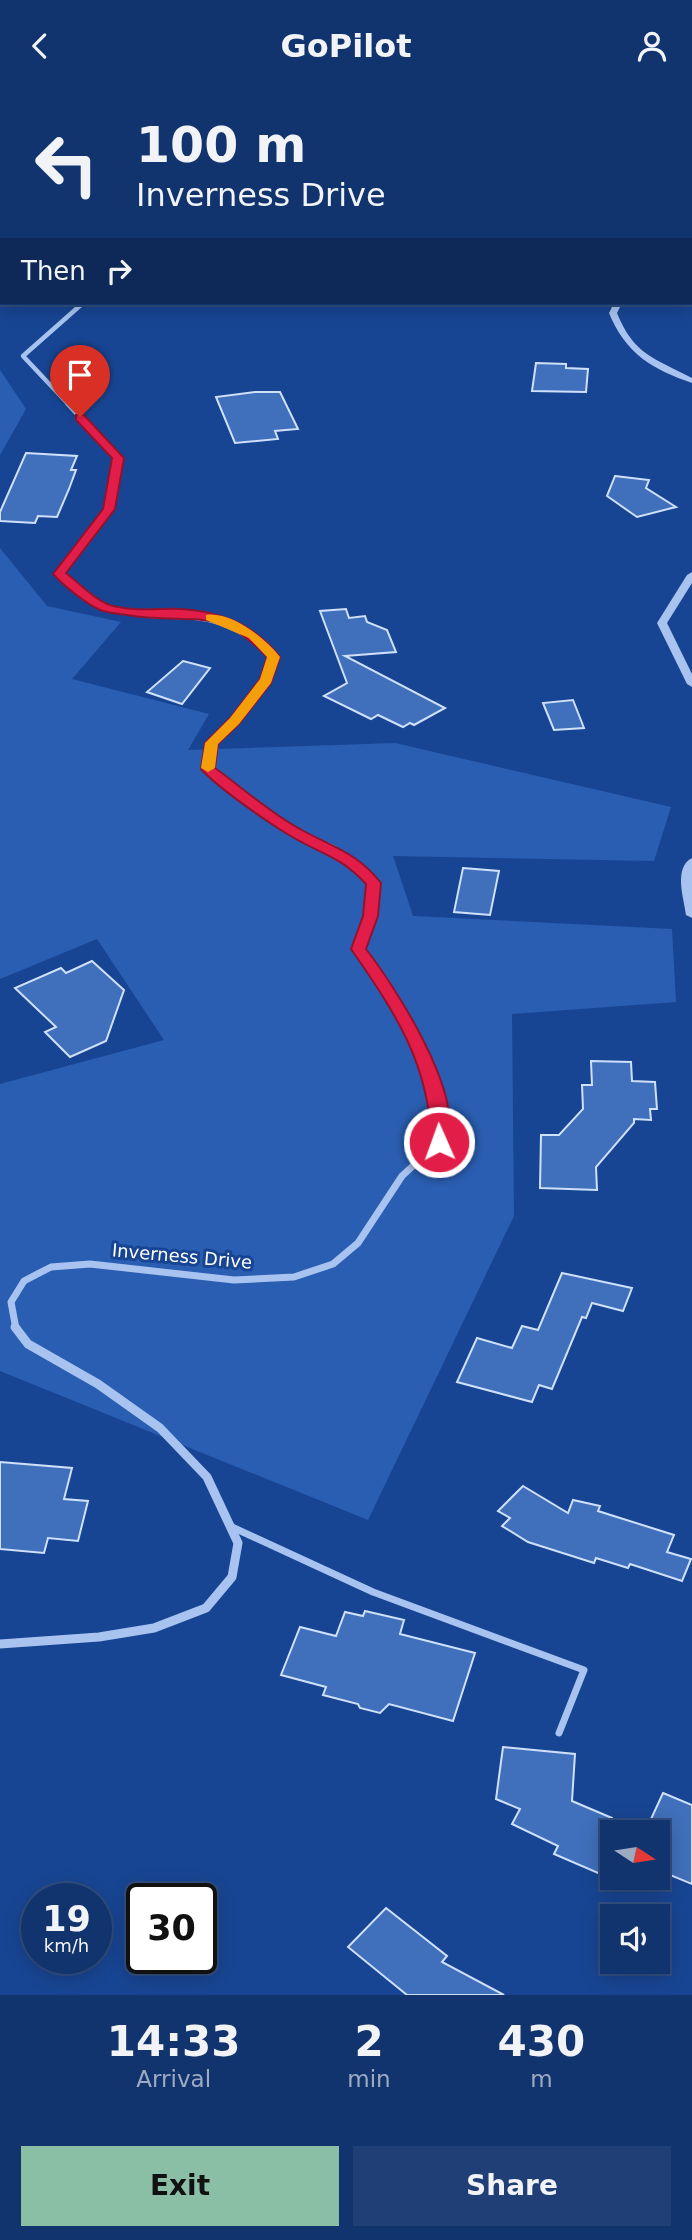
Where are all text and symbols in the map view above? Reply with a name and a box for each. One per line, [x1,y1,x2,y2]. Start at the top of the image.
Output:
icon: back [21,27,59,65]
text: GoPilot [281,27,411,65]
icon: person [633,27,671,65]
text: 100 m [136,117,306,174]
icon: left [21,119,112,210]
text: Inverness Drive [136,176,386,214]
icon: right [100,252,138,290]
text: Then [21,256,86,286]
pin [50,345,110,417]
icon: arrive [61,356,99,394]
position arrow [402,1105,476,1179]
street label: Inverness Drive [111,1239,253,1273]
north arrow [600,1820,670,1890]
map controls [600,1820,670,1974]
speed limit sign: 30 [126,1883,217,1974]
text: 19 [42,1899,91,1939]
button: sound [600,1904,670,1974]
text: km/h [44,1935,89,1956]
text: 14:33 [107,2017,241,2066]
text: 2 [354,2017,384,2066]
text: 430 [498,2017,585,2066]
text: Arrival [136,2066,211,2092]
text: min [347,2066,391,2092]
text: m [530,2066,553,2092]
button: Exit [21,2146,339,2226]
button: Share [353,2146,671,2226]

